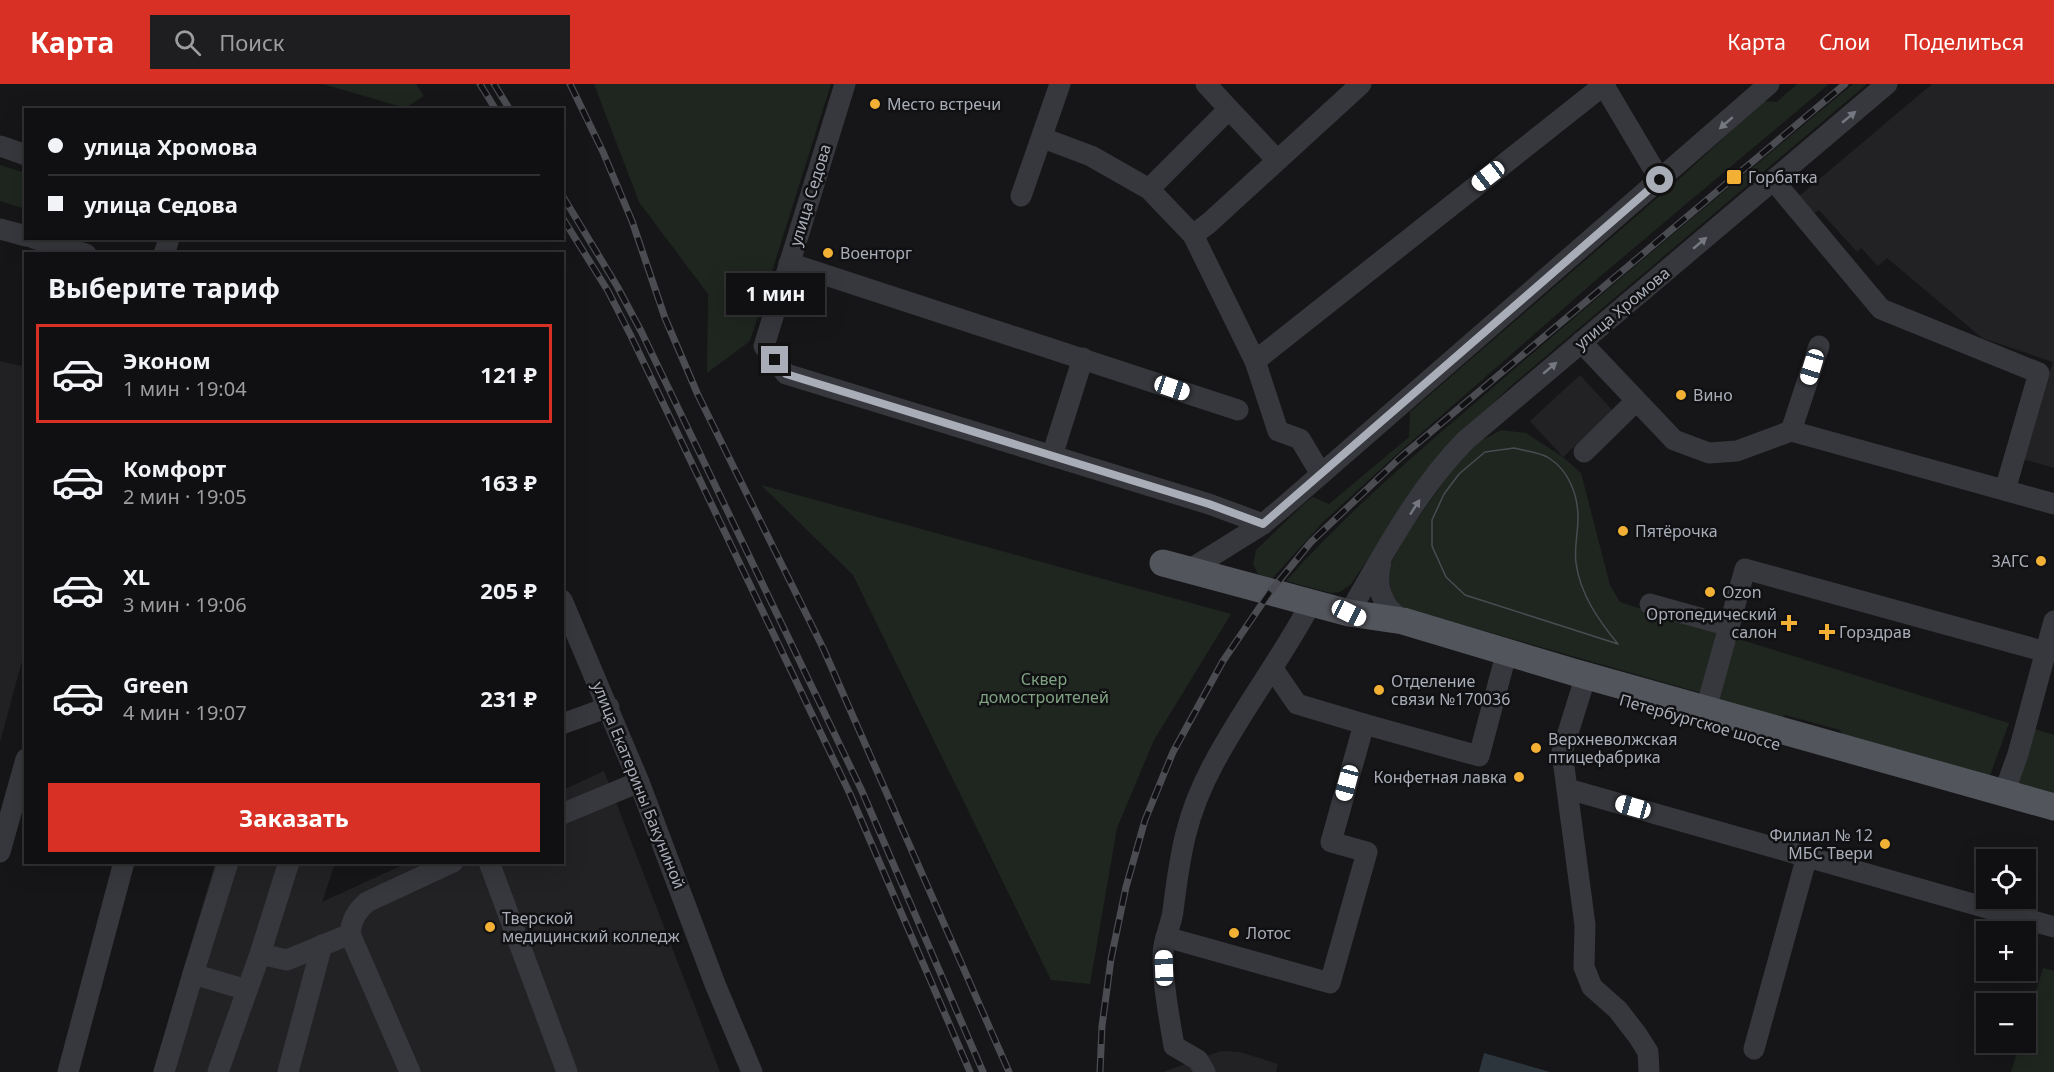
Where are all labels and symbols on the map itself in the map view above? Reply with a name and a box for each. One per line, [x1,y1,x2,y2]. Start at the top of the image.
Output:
place label: Место встречи [887,93,1001,115]
marker: Место встречи [868,97,882,111]
one-way arrow [1841,111,1856,124]
one-way arrow [1718,116,1733,130]
street label: улица Седова [784,141,836,249]
car [1468,158,1508,194]
route start [1646,166,1673,193]
place label: Горбатка [1748,166,1818,188]
marker: Горбатка [1725,168,1743,186]
one-way arrow [1692,237,1707,250]
place label: Военторг [840,242,912,264]
marker: Военторг [821,246,835,260]
street label: улица Хромова [1570,262,1674,354]
callout: 1 мин [726,273,824,315]
route end [761,346,788,373]
car [1798,347,1826,387]
one-way arrow [1542,362,1557,375]
car [1152,374,1192,402]
place label: Вино [1693,384,1733,406]
marker: Вино [1674,388,1688,402]
one-way arrow [1409,499,1420,515]
place label: Пятёрочка [1635,520,1718,542]
marker: Пятёрочка [1616,524,1630,538]
place label: ЗАГС [1991,550,2029,572]
marker: ЗАГС [2034,554,2048,568]
place label: Ozon [1722,581,1762,603]
marker: Ozon [1703,585,1717,599]
car [1329,597,1369,629]
place label: Ортопедический салон [1646,603,1777,643]
marker: Ортопедический салон [1782,616,1796,630]
place label: Горздрав [1839,621,1911,643]
marker: Горздрав [1820,625,1834,639]
park label: Сквер домостроителей [979,668,1109,708]
place label: Отделение связи №170036 [1391,670,1510,710]
street label: улица Екатерины Бакуниной [587,678,691,892]
marker: Отделение связи №170036 [1372,683,1386,697]
street label: Петербургское шоссе [1617,688,1783,756]
place label: Верхневолжская птицефабрика [1548,728,1677,768]
marker: Верхневолжская птицефабрика [1529,741,1543,755]
car [1334,763,1360,803]
place label: Конфетная лавка [1374,766,1507,788]
marker: Конфетная лавка [1512,770,1526,784]
car [1613,793,1653,821]
place label: Филиал № 12 МБС Твери [1769,824,1873,864]
marker: Филиал № 12 МБС Твери [1878,837,1892,851]
place label: Тверской медицинский колледж [502,907,680,947]
marker: Тверской медицинский колледж [483,920,497,934]
place label: Лотос [1246,922,1291,944]
marker: Лотос [1227,926,1241,940]
car [1154,950,1174,986]

